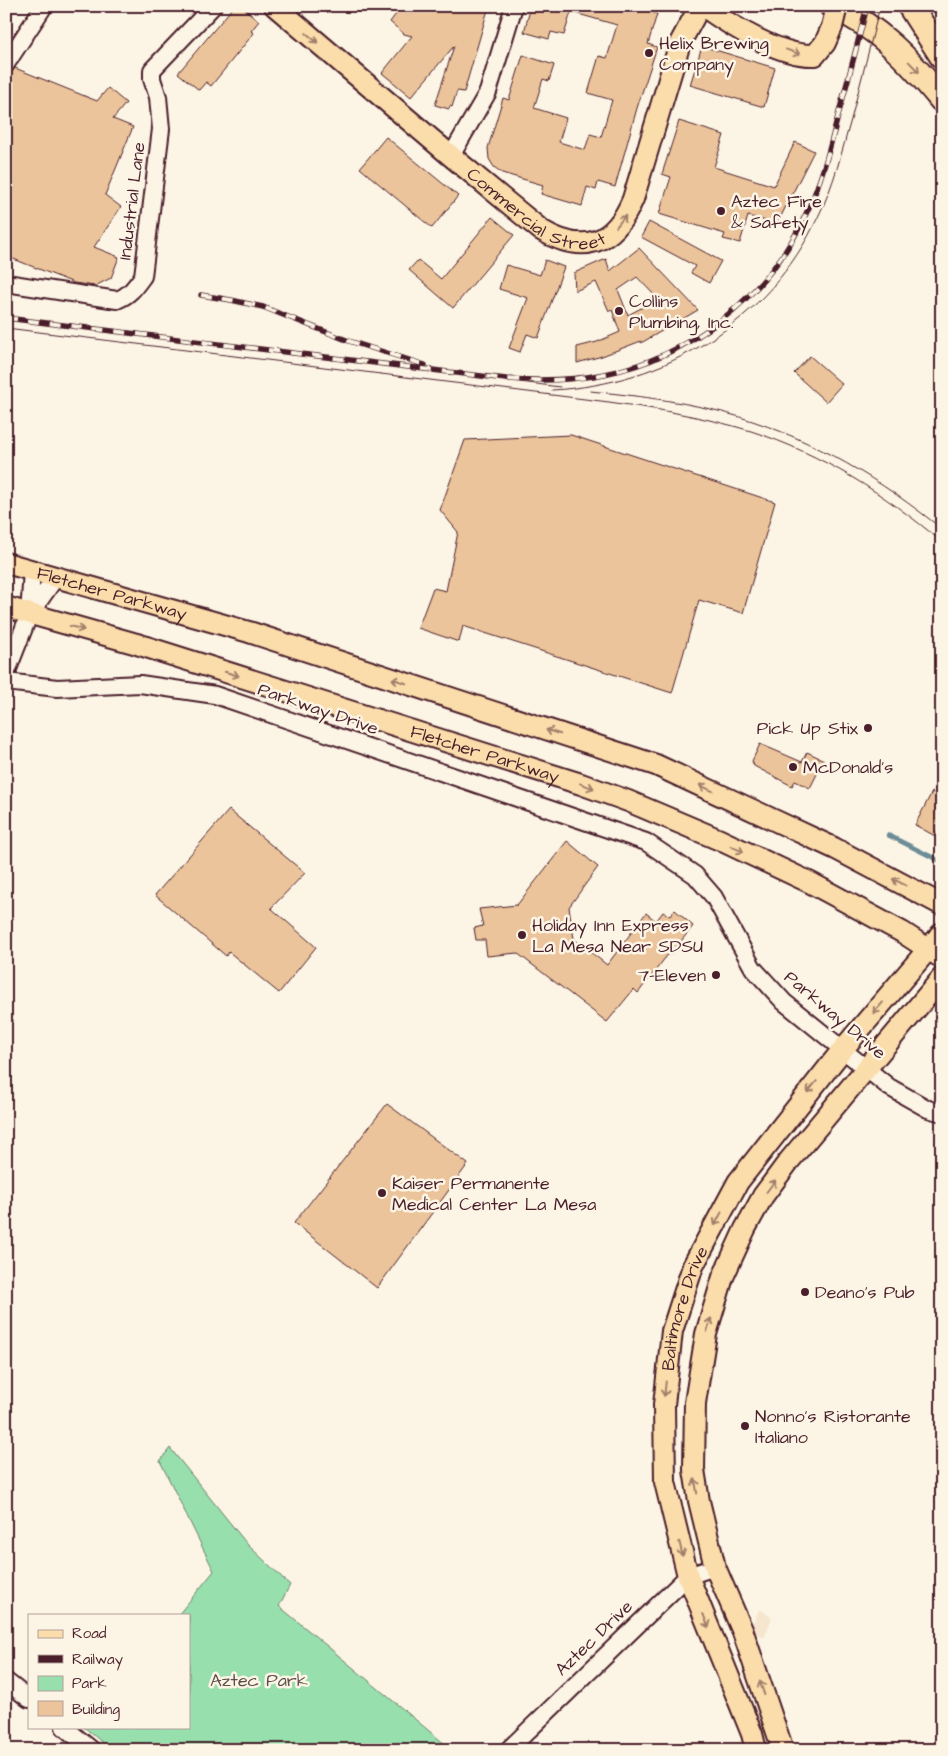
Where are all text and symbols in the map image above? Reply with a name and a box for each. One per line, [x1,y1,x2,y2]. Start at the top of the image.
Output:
place label: Helix Brewing Company [659,31,769,78]
one-way arrow [305,32,318,43]
marker: Helix Brewing Company [643,47,655,59]
one-way arrow [785,48,800,57]
one-way arrow [908,61,920,73]
street label: Industrial Lane [112,140,152,261]
street label: Commercial Street [462,162,611,256]
place label: Aztec Fire & Safety [731,189,822,236]
marker: Aztec Fire & Safety [715,205,727,217]
one-way arrow [616,215,627,228]
place label: Collins Plumbing, Inc. [629,289,734,336]
marker: Collins Plumbing, Inc. [613,305,625,317]
street label: Fletcher Parkway [34,560,190,627]
one-way arrow [68,623,84,633]
one-way arrow [224,669,240,679]
one-way arrow [391,676,407,686]
street label: Parkway Drive [254,677,382,742]
place label: Pick Up Stix [757,716,859,741]
street label: Fletcher Parkway [407,719,563,790]
marker: Pick Up Stix [862,722,874,734]
one-way arrow [546,727,562,736]
place label: McDonald's [803,755,893,780]
marker: McDonald's [787,761,799,773]
one-way arrow [579,782,595,791]
one-way arrow [698,783,713,793]
one-way arrow [729,844,744,854]
one-way arrow [892,877,907,886]
place label: Holiday Inn Express La Mesa Near SDSU [532,913,703,959]
marker: Holiday Inn Express La Mesa Near SDSU [516,929,528,941]
place label: 7-Eleven [638,963,706,988]
street label: Parkway Drive [778,965,891,1066]
marker: 7-Eleven [710,969,722,981]
one-way arrow [872,1001,884,1014]
one-way arrow [807,1080,818,1093]
place label: Kaiser Permanente Medical Center La Mesa [392,1171,596,1217]
one-way arrow [765,1180,776,1193]
marker: Kaiser Permanente Medical Center La Mesa [376,1187,388,1199]
one-way arrow [713,1211,723,1226]
street label: Baltimore Drive [655,1241,714,1372]
place label: Deano's Pub [815,1280,915,1305]
marker: Deano's Pub [799,1286,811,1298]
one-way arrow [704,1317,714,1333]
one-way arrow [661,1380,670,1396]
place label: Nonno's Ristorante Italiano [755,1404,911,1450]
marker: Nonno's Ristorante Italiano [739,1420,751,1432]
one-way arrow [691,1478,701,1494]
one-way arrow [677,1541,686,1557]
street label: Aztec Drive [550,1594,639,1682]
one-way arrow [702,1613,711,1628]
legend [28,1614,190,1728]
text: Road [72,1623,107,1644]
text: Railway [72,1649,123,1671]
park label: Aztec Park [210,1668,308,1693]
text: Park [72,1673,107,1694]
one-way arrow [757,1681,766,1696]
text: Building [72,1699,120,1721]

